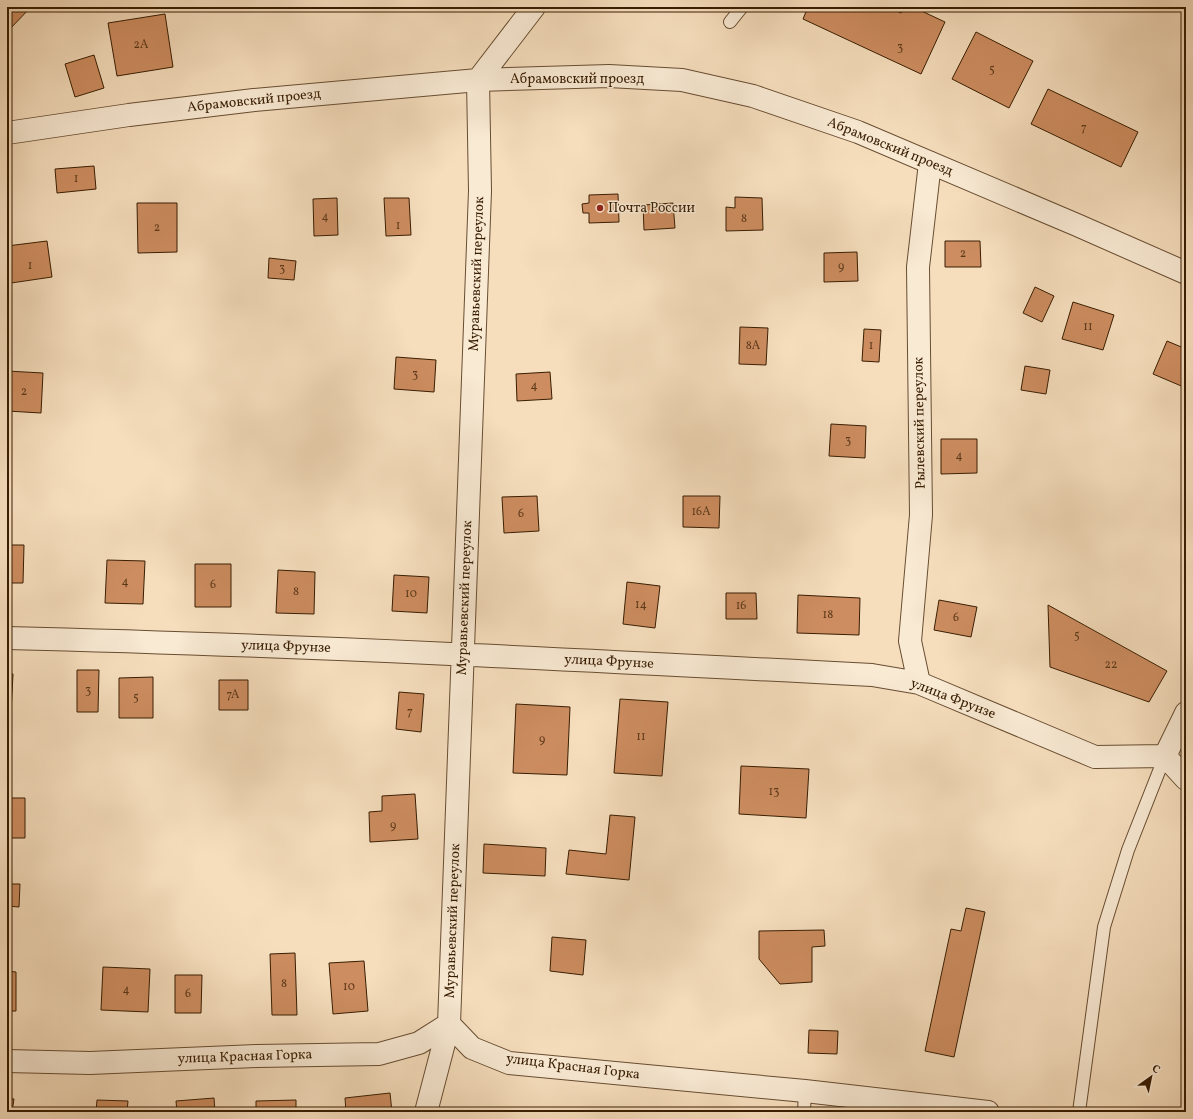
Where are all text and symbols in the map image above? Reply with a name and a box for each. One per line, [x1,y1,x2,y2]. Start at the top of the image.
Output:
house number: 2А [134,37,149,53]
house number: 3 [897,40,903,56]
house number: 5 [989,62,995,78]
street label: Абрамовский проезд [510,70,644,89]
street label: Абрамовский проезд [186,85,322,117]
street label: Абрамовский проезд [824,113,956,181]
house number: 7 [1081,120,1087,136]
house number: 1 [74,171,78,187]
street label: Муравьевский переулок [465,196,489,352]
place label: Почта России [608,199,695,218]
marker: Почта России [595,203,605,213]
house number: 4 [321,209,329,225]
house number: 8 [741,211,747,227]
house number: 1 [396,218,400,234]
house number: 2 [154,220,160,236]
house number: 2 [960,246,966,262]
house number: 1 [28,258,32,274]
house number: 9 [838,259,844,275]
house number: 3 [279,261,285,277]
house number: 11 [1083,319,1093,335]
house number: 8А [746,338,761,354]
house number: 1 [869,338,873,354]
street label: Рылевский переулок [909,356,931,489]
house number: 3 [412,367,418,383]
house number: 4 [530,378,538,394]
house number: 2 [21,384,27,400]
house number: 3 [845,433,851,449]
house number: 4 [955,448,963,464]
house number: 16А [691,504,711,520]
house number: 6 [518,506,524,522]
street label: Муравьевский переулок [453,520,477,676]
house number: 4 [121,574,129,590]
house number: 6 [210,577,216,593]
house number: 8 [293,584,299,600]
house number: 10 [405,586,417,602]
house number: 14 [635,597,647,613]
house number: 16 [736,598,746,614]
house number: 18 [823,607,833,623]
house number: 6 [953,610,959,626]
house number: 5 [1074,628,1080,644]
street label: улица Фрунзе [241,636,332,658]
street label: улица Фрунзе [564,650,655,674]
house number: 22 [1105,657,1117,673]
street label: улица Фрунзе [908,674,999,724]
house number: 3 [85,683,91,699]
house number: 7А [226,687,240,703]
house number: 5 [133,690,139,706]
house number: 7 [407,704,413,720]
house number: 11 [636,729,646,745]
house number: 9 [539,732,545,748]
house number: 13 [769,784,779,800]
house number: 9 [390,818,396,834]
street label: Муравьевский переулок [441,843,465,999]
house number: 8 [281,976,287,992]
house number: 10 [343,979,355,995]
house number: 4 [122,982,130,998]
house number: 6 [185,986,191,1002]
street label: улица Красная Горка [177,1045,313,1069]
street label: улица Красная Горка [505,1049,641,1085]
north arrow [1131,1057,1171,1097]
text: С [1149,1062,1163,1078]

